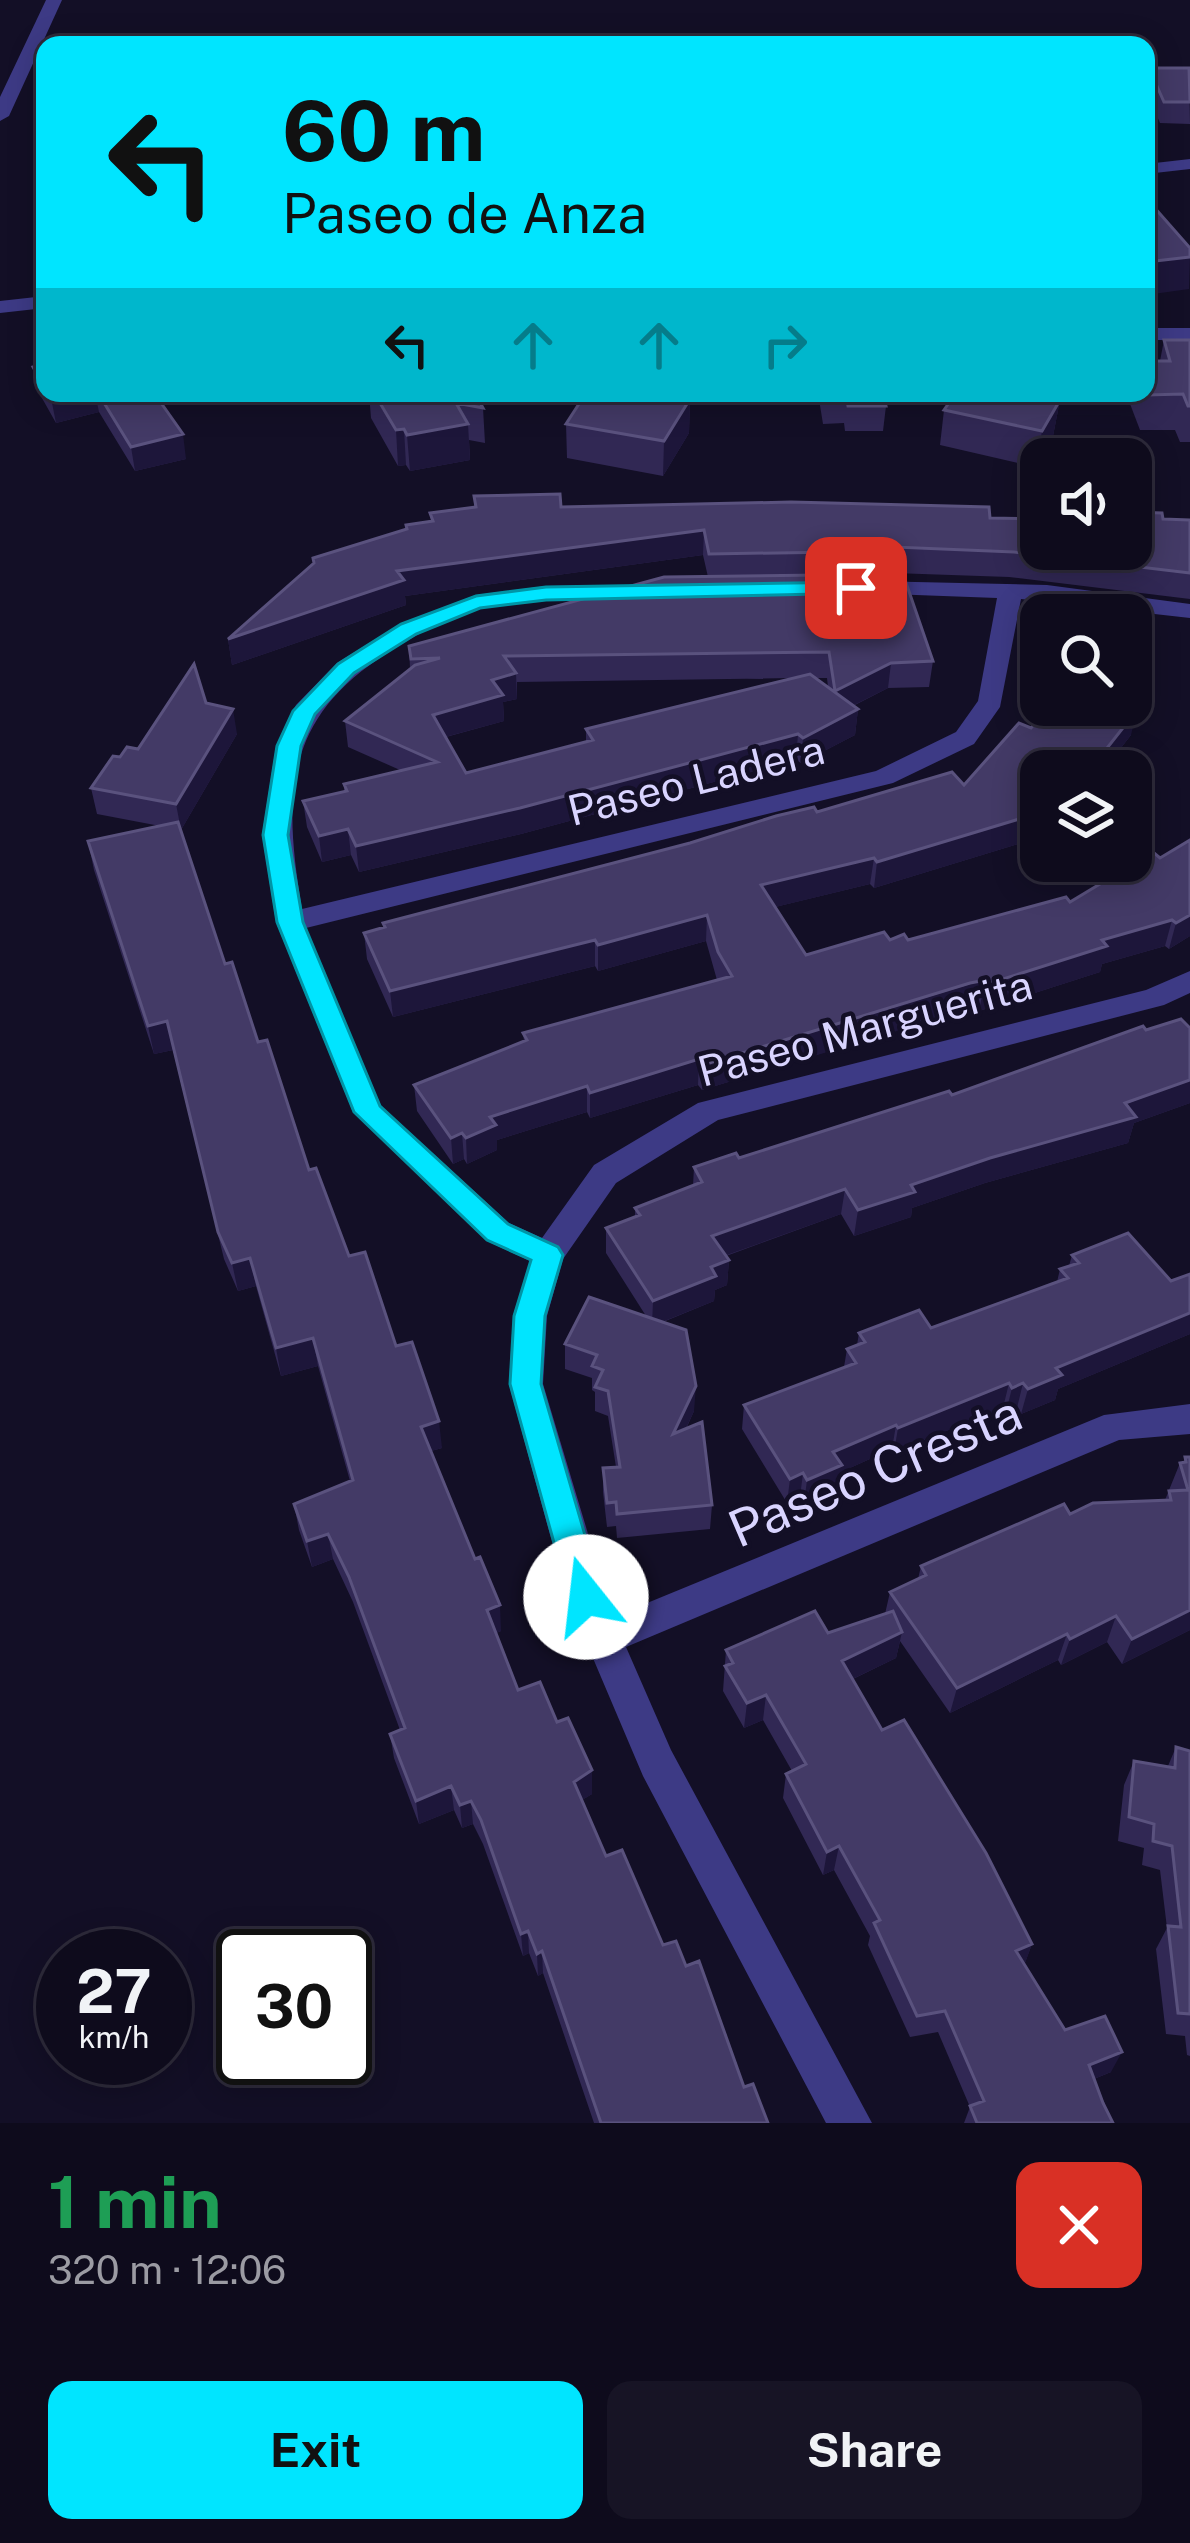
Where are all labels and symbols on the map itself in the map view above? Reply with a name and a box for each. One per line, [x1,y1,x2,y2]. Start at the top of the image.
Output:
pin [805,537,907,639]
street label: Paseo Ladera [563,724,829,835]
street label: Paseo Marguerita [692,959,1037,1096]
street label: Paseo Cresta [720,1382,1030,1559]
position arrow [523,1534,649,1660]
speed limit sign: 30 [216,1929,372,2085]

